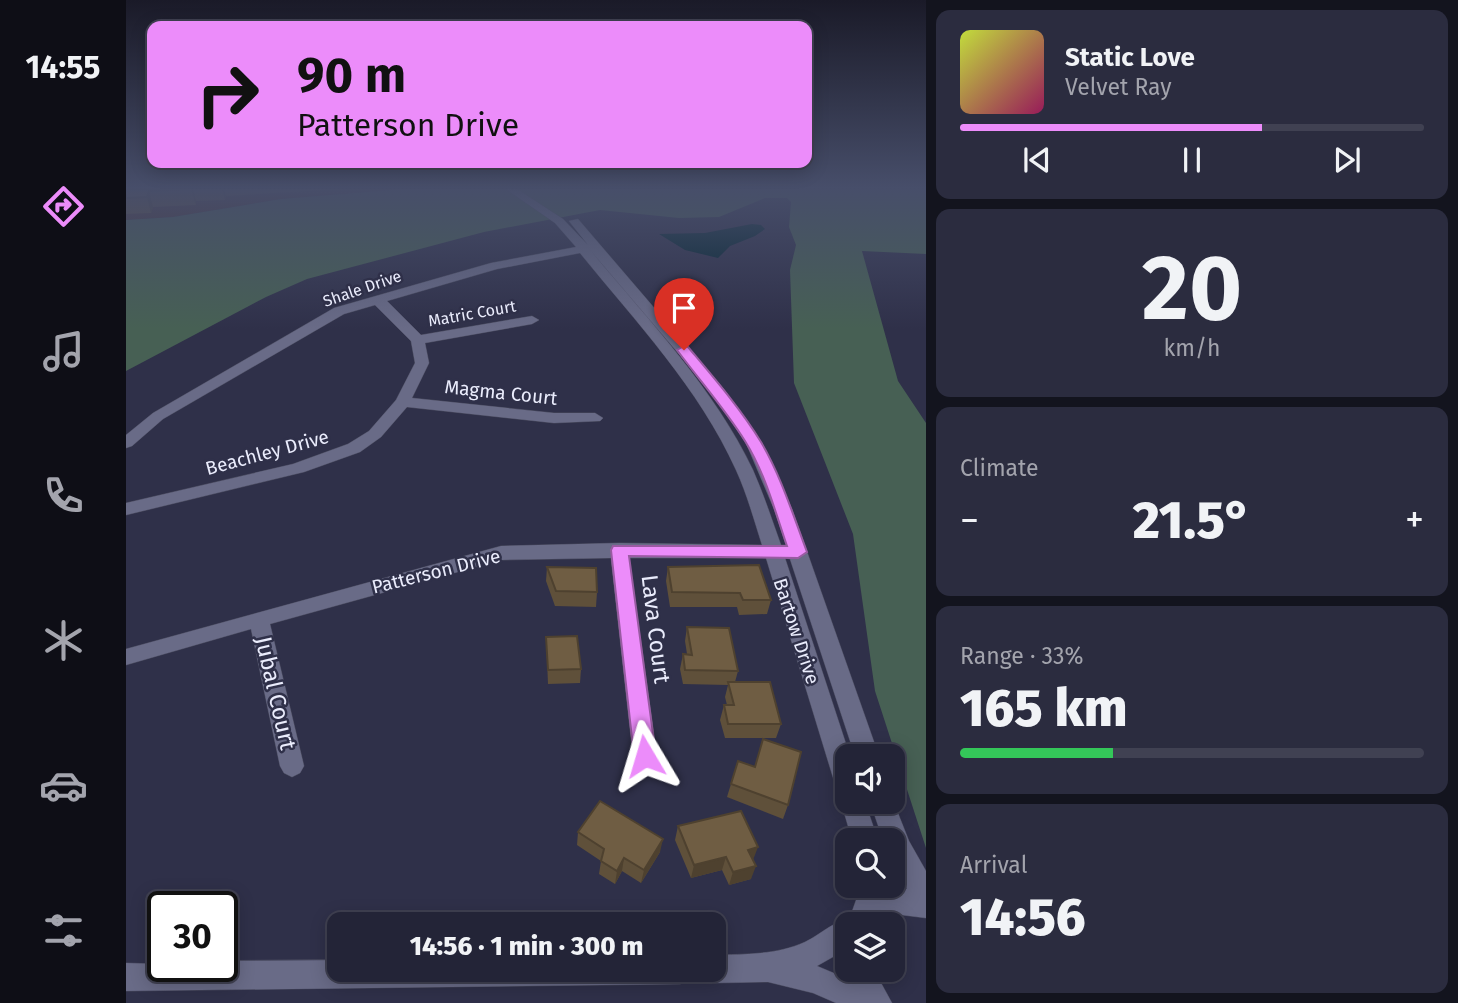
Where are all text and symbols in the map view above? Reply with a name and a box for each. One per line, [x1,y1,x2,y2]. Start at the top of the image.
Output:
text: Static Love [1065,42,1195,73]
text: 90 m [297,46,406,105]
text: 14:55 [25,48,101,86]
icon: right [182,49,273,140]
text: Velvet Ray [1065,73,1172,101]
text: Patterson Drive [297,106,519,144]
icon: previous [1018,141,1056,179]
icon: pause [1173,141,1211,179]
icon: next [1328,141,1366,179]
icon: directions [39,182,88,231]
text: 20 [1142,234,1242,343]
street label: Shale Drive [320,266,404,311]
pin [654,278,714,350]
icon: arrive [665,289,703,327]
street label: Matric Court [427,296,518,331]
icon: music [39,327,88,376]
text: km/h [1164,334,1220,362]
street label: Magma Court [444,375,559,410]
street label: Beachley Drive [203,425,331,480]
text: Climate [960,454,1039,482]
icon: phone [39,471,88,520]
text: 21.5° [1133,489,1251,552]
text: − [960,497,979,543]
text: + [1405,497,1424,543]
street label: Patterson Drive [369,544,503,599]
street label: Lava Court [635,573,677,686]
street label: Bartow Drive [769,575,824,687]
icon: climate [39,616,88,665]
street label: Jubal Court [249,634,303,753]
text: Range · 33% [960,642,1083,670]
text: 165 km [960,677,1127,740]
position arrow [608,719,682,793]
map controls [835,744,905,982]
button: sound [835,744,905,814]
icon: car [39,761,88,810]
button: search [835,828,905,898]
text: Arrival [960,851,1027,879]
text: 14:56 [960,886,1086,949]
speed limit sign: 30 [147,891,238,982]
icon: filters [39,906,88,955]
button: layers [835,912,905,982]
text: 14:56 · 1 min · 300 m [410,931,643,962]

